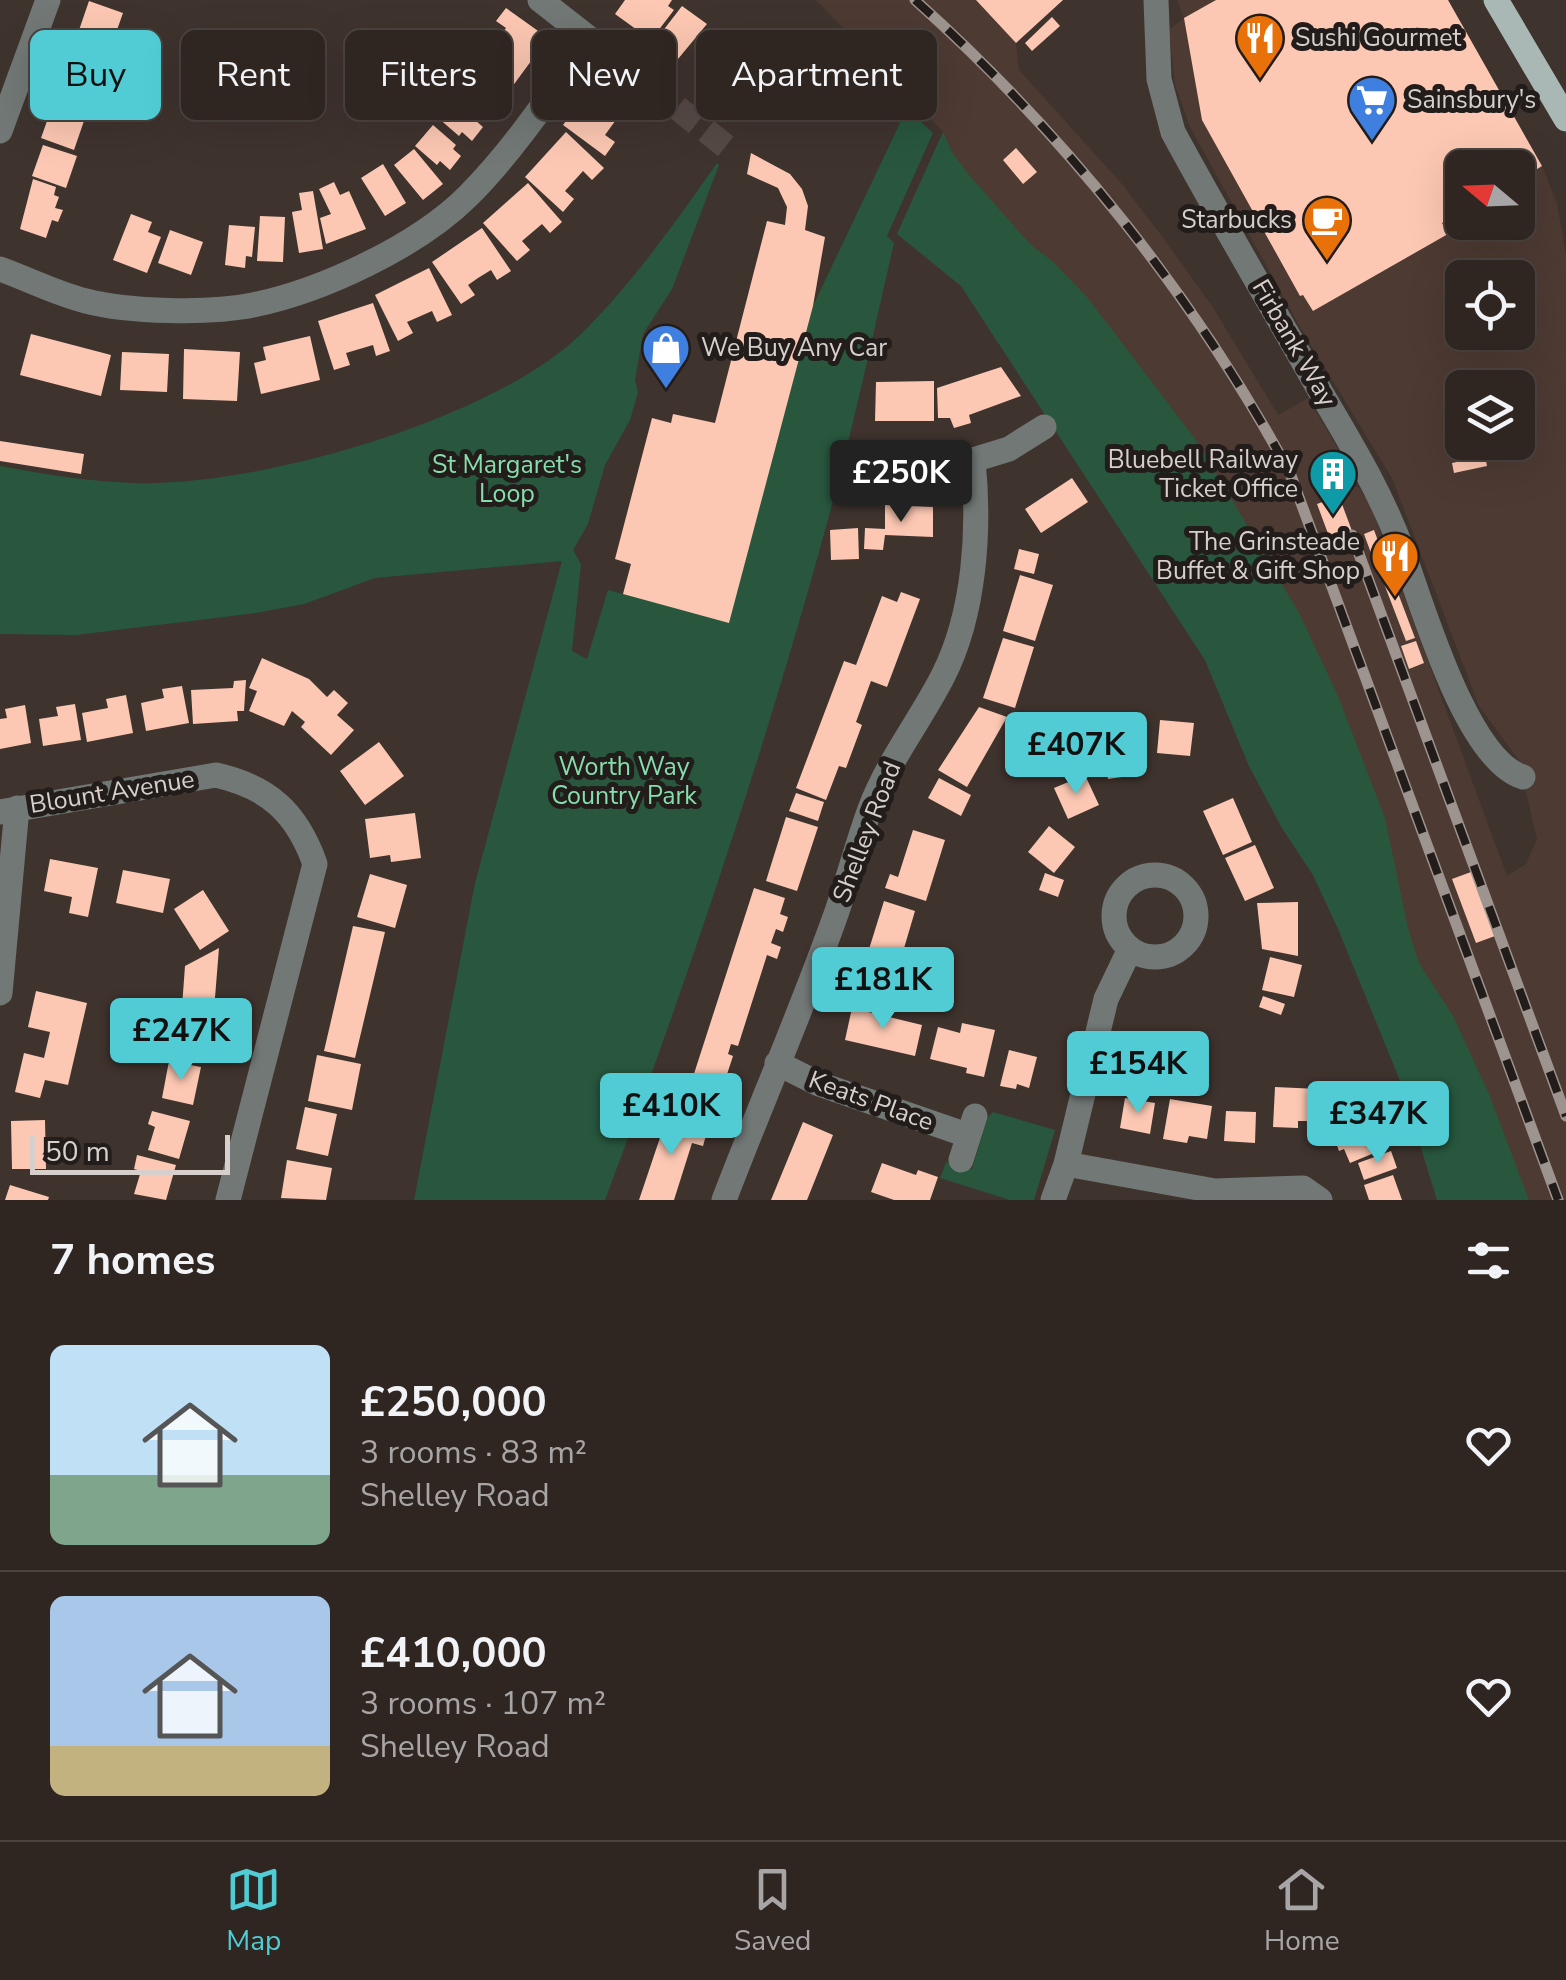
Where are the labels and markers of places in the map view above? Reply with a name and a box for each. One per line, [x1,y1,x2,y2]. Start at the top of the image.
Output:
restaurant icon: Sushi Gourmet [1234,12,1286,80]
place label: Sushi Gourmet [1295,21,1462,55]
supermarket icon: Sainsbury's [1346,74,1398,142]
place label: Sainsbury's [1407,83,1536,117]
cafe icon: Starbucks [1301,194,1353,262]
place label: Starbucks [1181,203,1292,237]
shop icon: We Buy Any Car [640,322,692,390]
place label: We Buy Any Car [701,331,887,365]
pin: £250K [831,440,971,525]
place label: Bluebell Railway Ticket Office [1108,443,1298,506]
building icon: Bluebell Railway Ticket Office [1307,448,1359,516]
place label: The Grinsteade Buffet & Gift Shop [1156,525,1360,588]
restaurant icon: The Grinsteade Buffet & Gift Shop [1369,530,1421,598]
pin: £407K [1006,712,1146,797]
pin: £181K [813,947,953,1032]
pin: £247K [111,998,251,1083]
pin: £154K [1068,1031,1208,1116]
pin: £410K [601,1073,741,1158]
pin: £347K [1308,1081,1448,1166]

